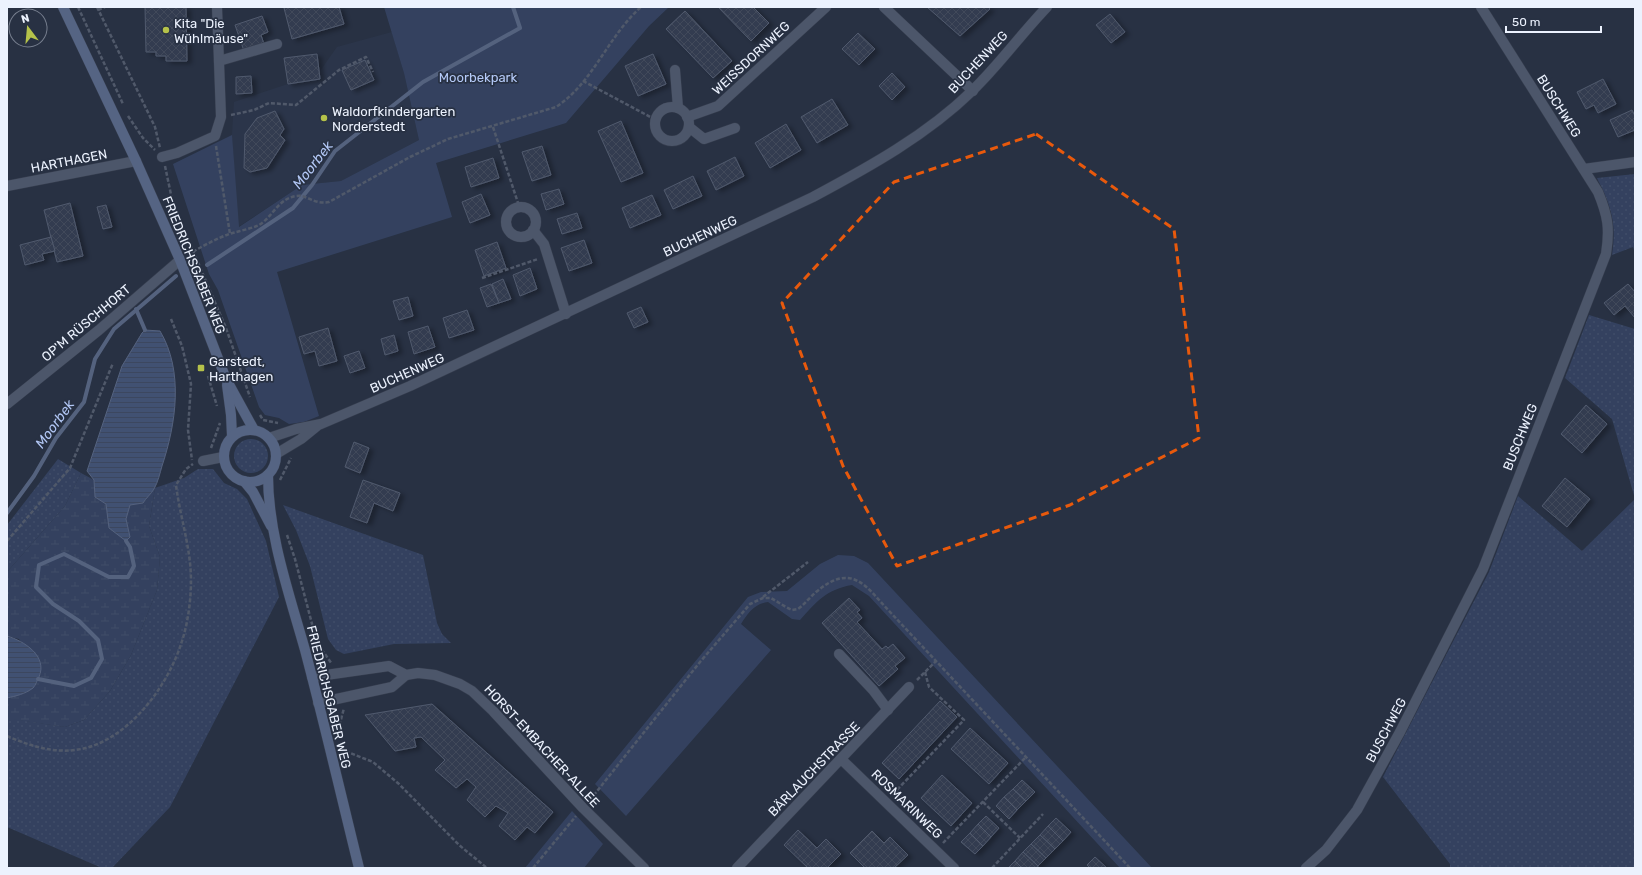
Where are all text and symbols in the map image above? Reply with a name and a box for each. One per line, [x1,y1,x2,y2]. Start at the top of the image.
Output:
north arrow [8,8,48,48]
scale bar [1506,8,1601,34]
text: N [20,12,31,26]
text: 50 m [1512,15,1540,29]
place label: Kita "Die Wühlmäuse" [174,16,248,46]
street label: WEISSDORNWEG [709,18,793,98]
marker: Kita "Die Wühlmäuse" [161,25,171,35]
street label: BUCHENWEG [945,28,1011,96]
park label: Moorbekpark [439,70,518,85]
street label: BUSCHWEG [1534,72,1584,140]
place label: Waldorfkindergarten Norderstedt [332,104,455,134]
marker: Waldorfkindergarten Norderstedt [319,113,329,123]
water label: Moorbek [289,137,337,192]
street label: HARTHAGEN [30,146,108,176]
street label: FRIEDRICHSGABER WEG [159,194,229,336]
street label: BUCHENWEG [661,212,739,260]
street label: OP'M RÜSCHHORT [39,281,134,364]
street label: BUCHENWEG [368,350,447,396]
place label: Garstedt, Harthagen [209,354,274,385]
marker: Garstedt, Harthagen [196,363,206,373]
water label: Moorbek [32,396,79,452]
street label: BUSCHWEG [1500,401,1540,473]
street label: FRIEDRICHSGABER WEG [304,624,354,770]
street label: HORST-EMBACHER-ALLEE [481,682,603,810]
street label: BUSCHWEG [1363,695,1409,765]
street label: BÄRLAUCHSTRASSE [765,719,863,819]
street label: ROSMARINWEG [868,766,946,842]

